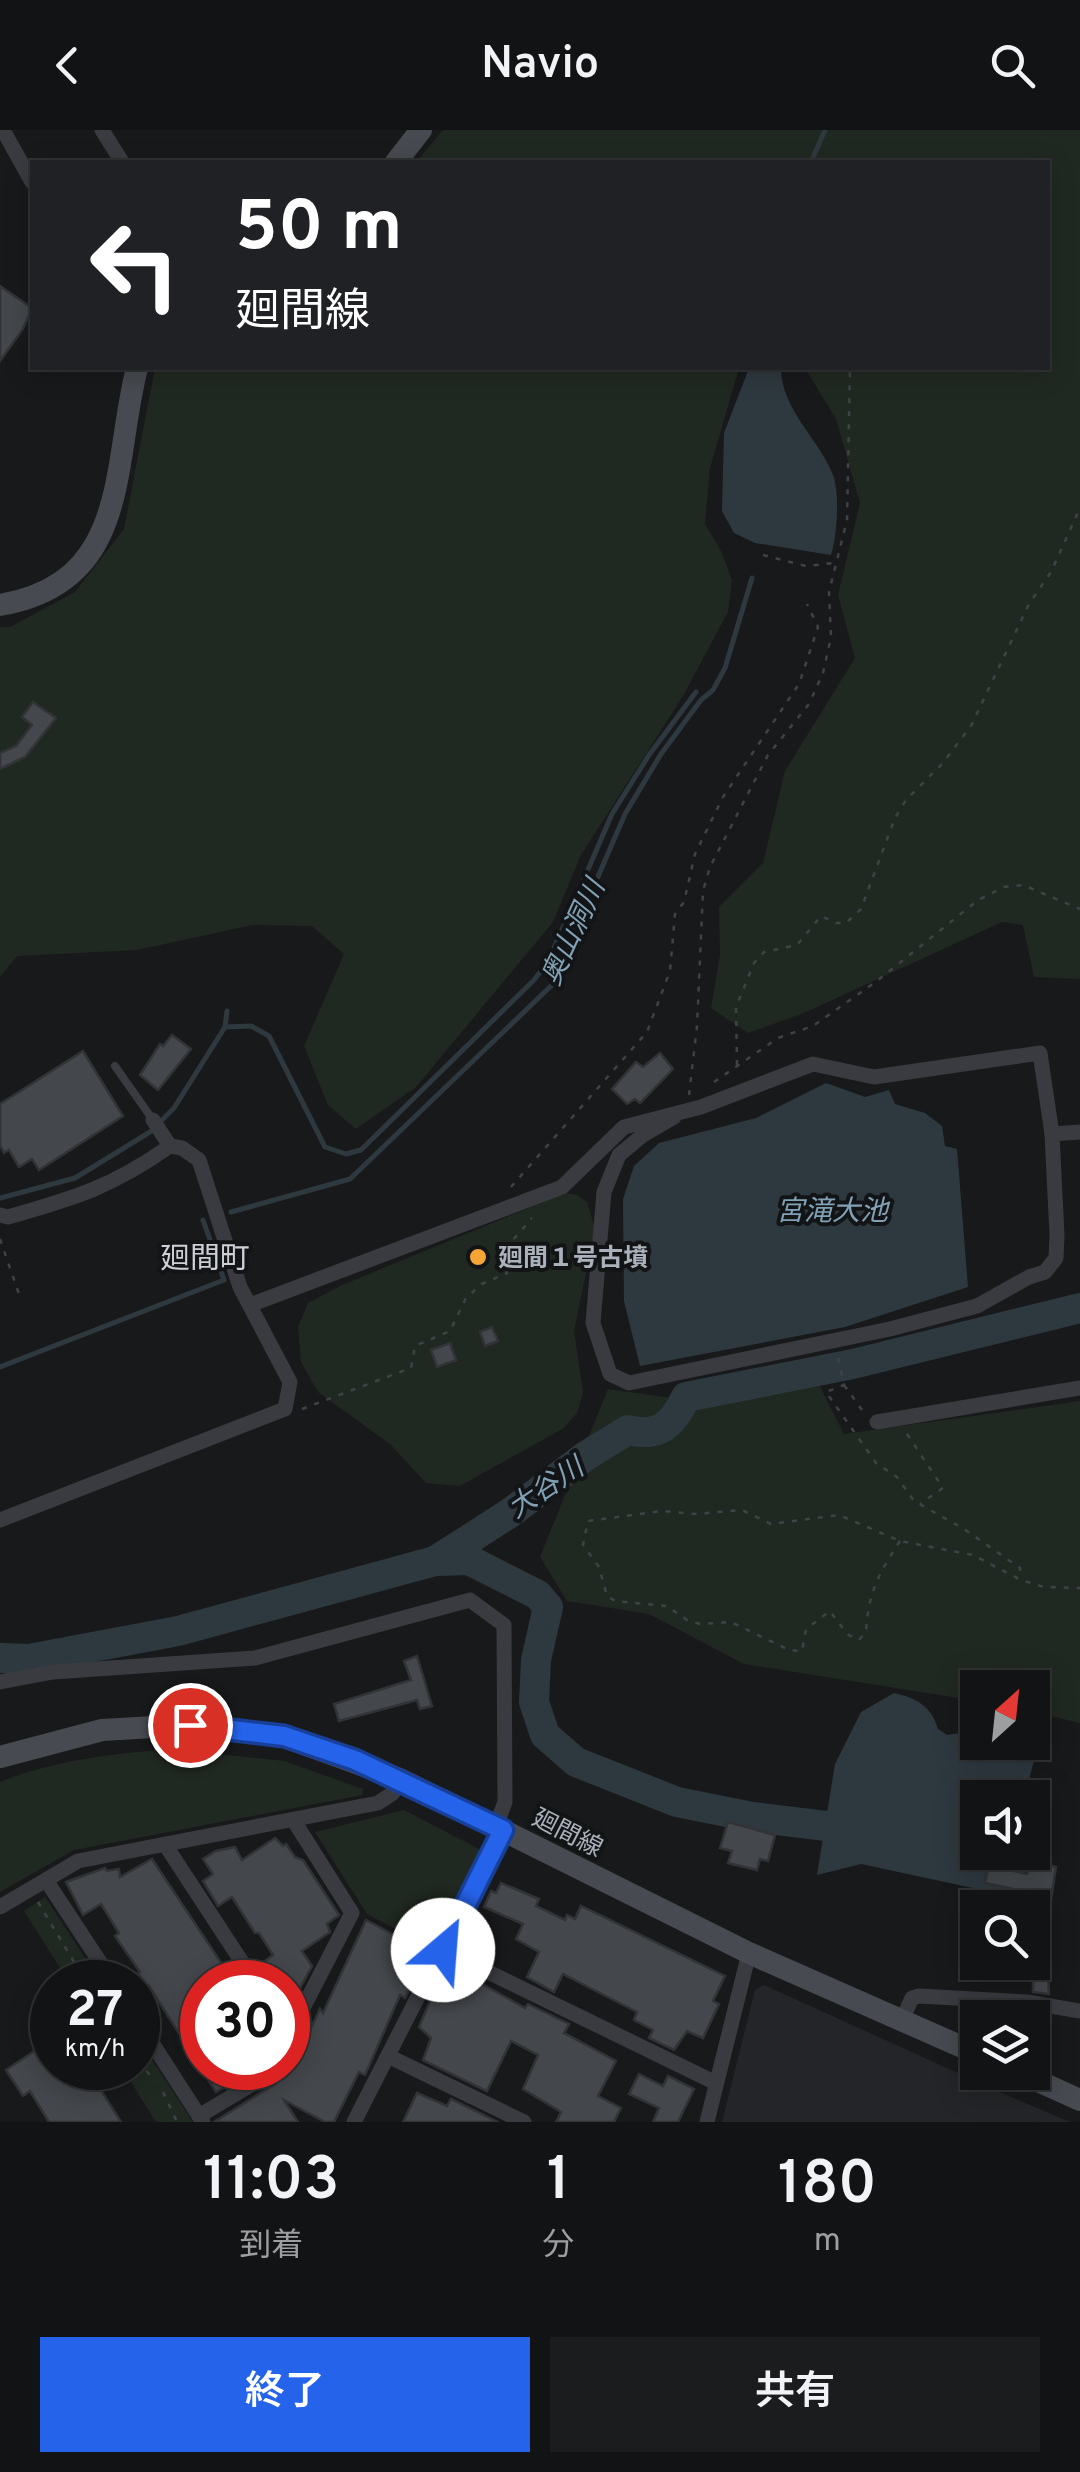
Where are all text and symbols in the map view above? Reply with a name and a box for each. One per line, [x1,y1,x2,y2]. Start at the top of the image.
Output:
text: Navio [481,37,599,94]
icon: back [40,38,95,93]
icon: search [985,38,1040,93]
text: 50 m [235,186,402,275]
icon: left [70,200,200,330]
text: 廻間線 [235,285,370,342]
water label: 奥山洞川 [535,872,616,992]
water label: 宮滝大池 [776,1195,891,1231]
district label: 廻間町 [160,1242,250,1279]
place label: 廻間１号古墳 [498,1244,648,1276]
marker: 廻間１号古墳 [467,1246,489,1268]
water label: 大谷川 [502,1449,594,1528]
north arrow [960,1670,1050,1760]
map controls [960,1670,1050,2090]
pin [148,1683,233,1768]
icon: arrive [163,1698,218,1753]
button: sound [960,1780,1050,1870]
street label: 廻間線 [526,1803,607,1866]
button: search [960,1890,1050,1980]
position arrow [391,1898,495,2002]
speed limit sign: 30 [180,1960,310,2090]
text: 27 [67,1981,123,2044]
button: layers [960,2000,1050,2090]
text: km/h [65,2034,125,2066]
text: 11:03 [203,2145,339,2221]
text: 1 [547,2145,570,2221]
text: 180 [778,2149,877,2225]
text: m [814,2222,841,2262]
text: 到着 [239,2227,303,2267]
text: 分 [543,2227,575,2267]
button: 終了 [40,2337,530,2452]
button: 共有 [550,2337,1040,2452]

